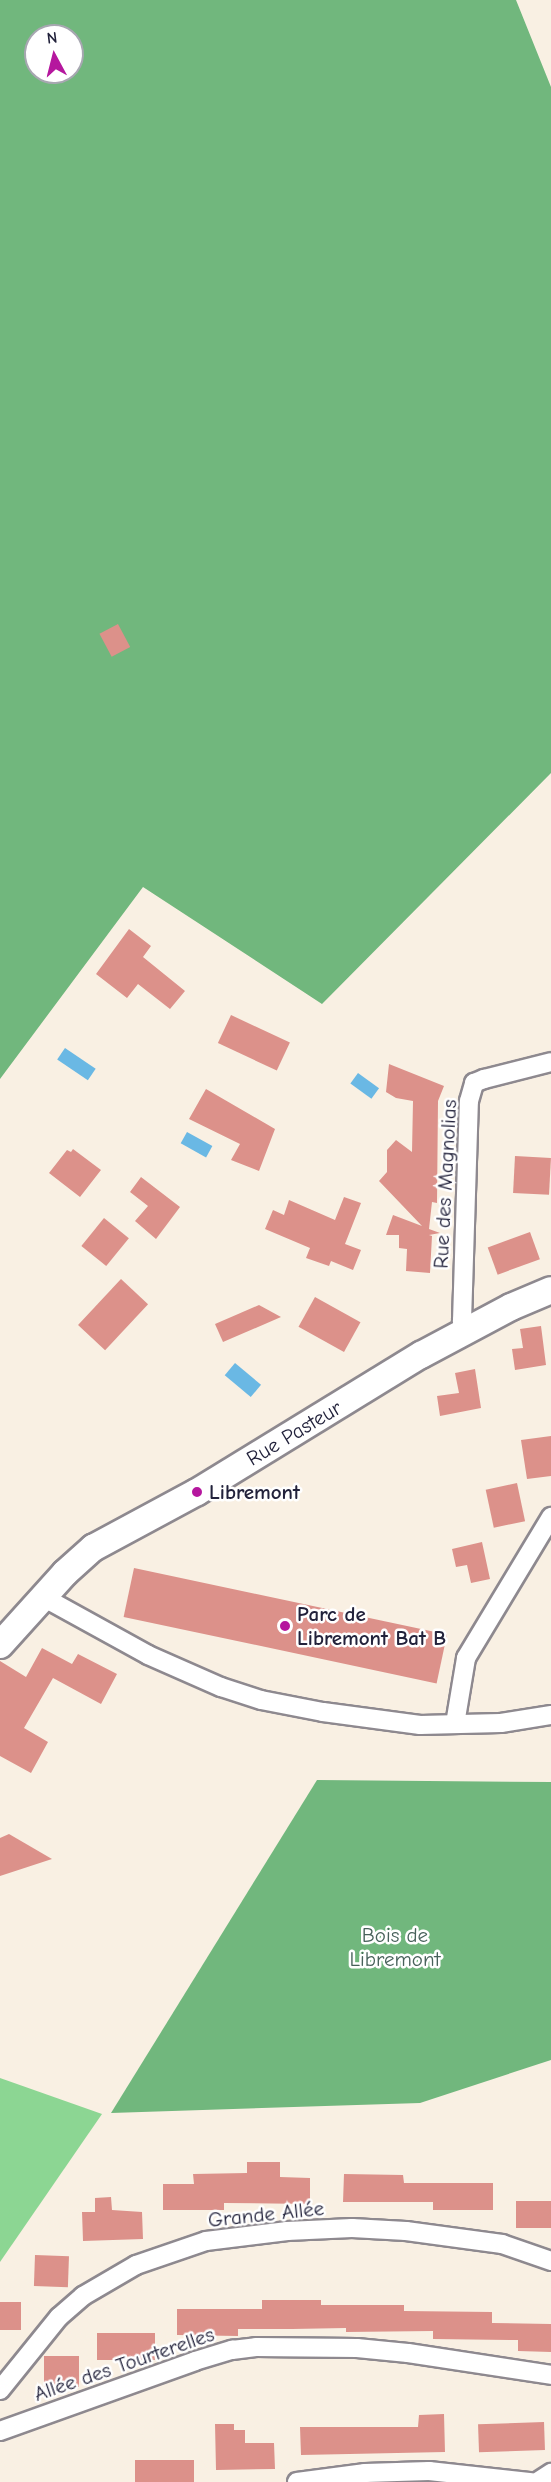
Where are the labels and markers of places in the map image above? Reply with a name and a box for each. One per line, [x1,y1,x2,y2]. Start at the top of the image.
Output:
place label: Libremont [209,1479,300,1505]
marker: Libremont [190,1485,204,1499]
place label: Parc de Libremont Bat B [297,1601,446,1651]
marker: Parc de Libremont Bat B [278,1619,292,1633]

